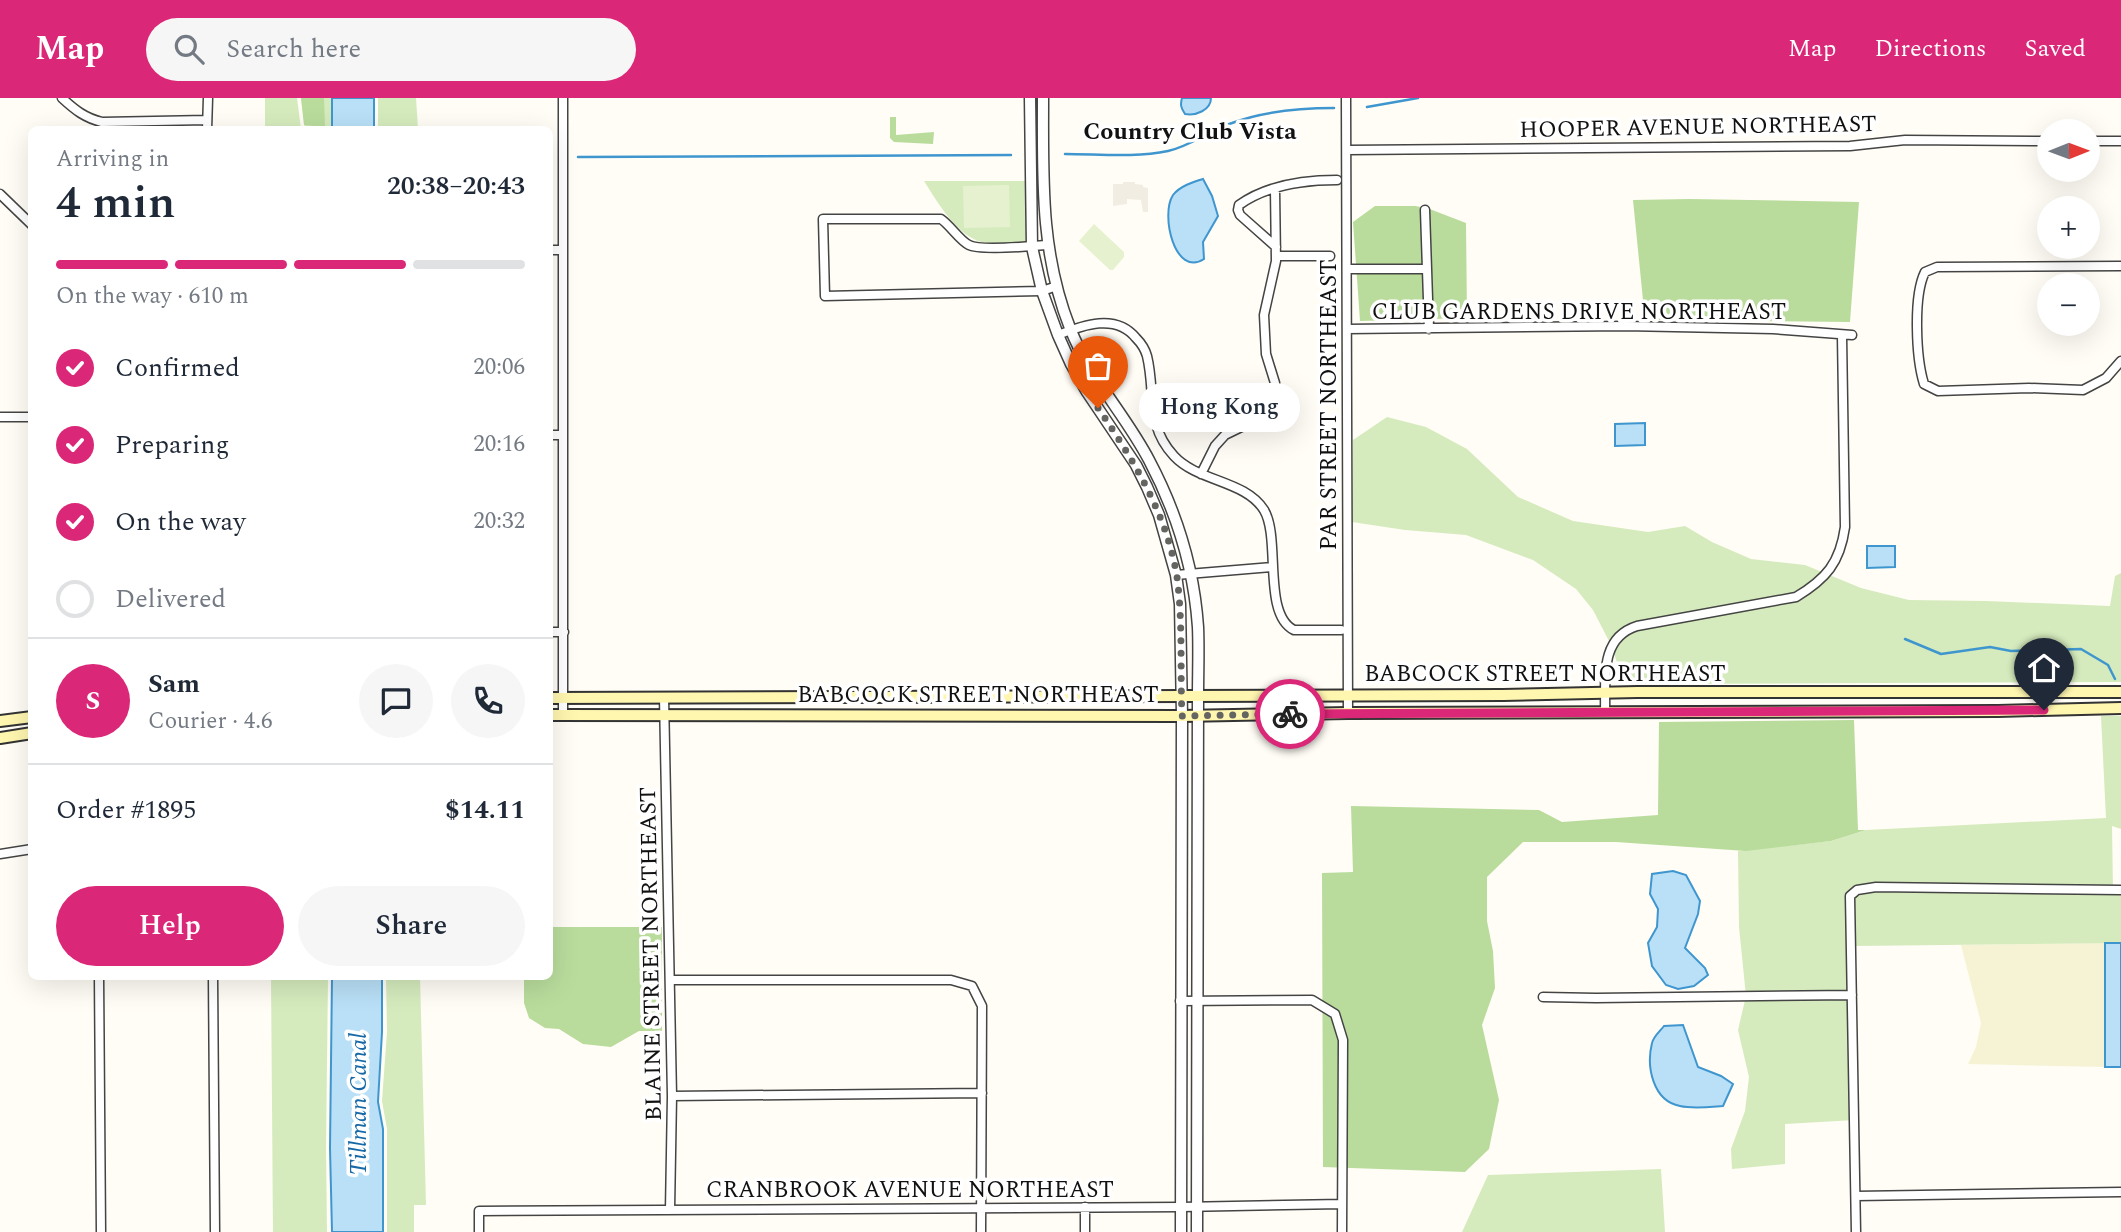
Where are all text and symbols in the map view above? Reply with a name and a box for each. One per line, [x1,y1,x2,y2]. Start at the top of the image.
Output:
search box [146,18,636,81]
text: Map [35,24,104,74]
text: Search here [226,29,361,69]
icon: search [170,30,208,68]
text: Map [1788,31,1836,67]
text: Directions [1874,31,1986,67]
text: Saved [2024,31,2086,67]
street label: HOOPER AVENUE NORTHEAST [1519,107,1877,148]
district label: Country Club Vista [1083,114,1297,150]
north arrow [2037,119,2100,182]
map controls [2037,119,2100,336]
text: Arriving in [56,142,169,177]
text: 20:38–20:43 [387,166,525,206]
text: 4 min [56,168,175,238]
button: + [2037,196,2100,259]
street label: PAR STREET NORTHEAST [1312,259,1347,551]
button: − [2037,273,2100,336]
text: On the way · 610 m [56,279,249,314]
street label: CLUB GARDENS DRIVE NORTHEAST [1372,295,1786,330]
pin [1068,336,1128,408]
icon: bag [1079,347,1117,385]
text: Confirmed [115,348,240,388]
icon: check [56,349,94,387]
text: 20:06 [473,350,525,385]
callout: Hong Kong [1140,384,1301,432]
text: Hong Kong [1160,390,1279,425]
text: Preparing [115,425,229,465]
icon: check [56,426,94,464]
text: 20:16 [473,427,525,462]
text: On the way [115,502,246,542]
icon: check [56,503,94,541]
text: 20:32 [473,504,525,539]
text: Delivered [115,579,226,619]
pin [2014,638,2074,710]
icon: home [2025,649,2063,687]
street label: BABCOCK STREET NORTHEAST [1364,657,1726,692]
text: Sam [148,664,200,704]
button: chat [359,664,433,738]
button: phone [451,664,525,738]
street label: BABCOCK STREET NORTHEAST [797,678,1159,713]
courier [1255,679,1325,749]
text: S [86,681,100,721]
icon: bike [1271,695,1309,733]
text: Courier · 4.6 [148,704,273,739]
street label: BLAINE STREET NORTHEAST [631,786,672,1122]
text: Order #1895 [56,790,196,830]
text: $14.11 [445,790,525,830]
button: Help [56,886,284,966]
button: Share [298,886,525,966]
water label: Tillman Canal [341,1033,377,1175]
street label: CRANBROOK AVENUE NORTHEAST [706,1173,1114,1208]

